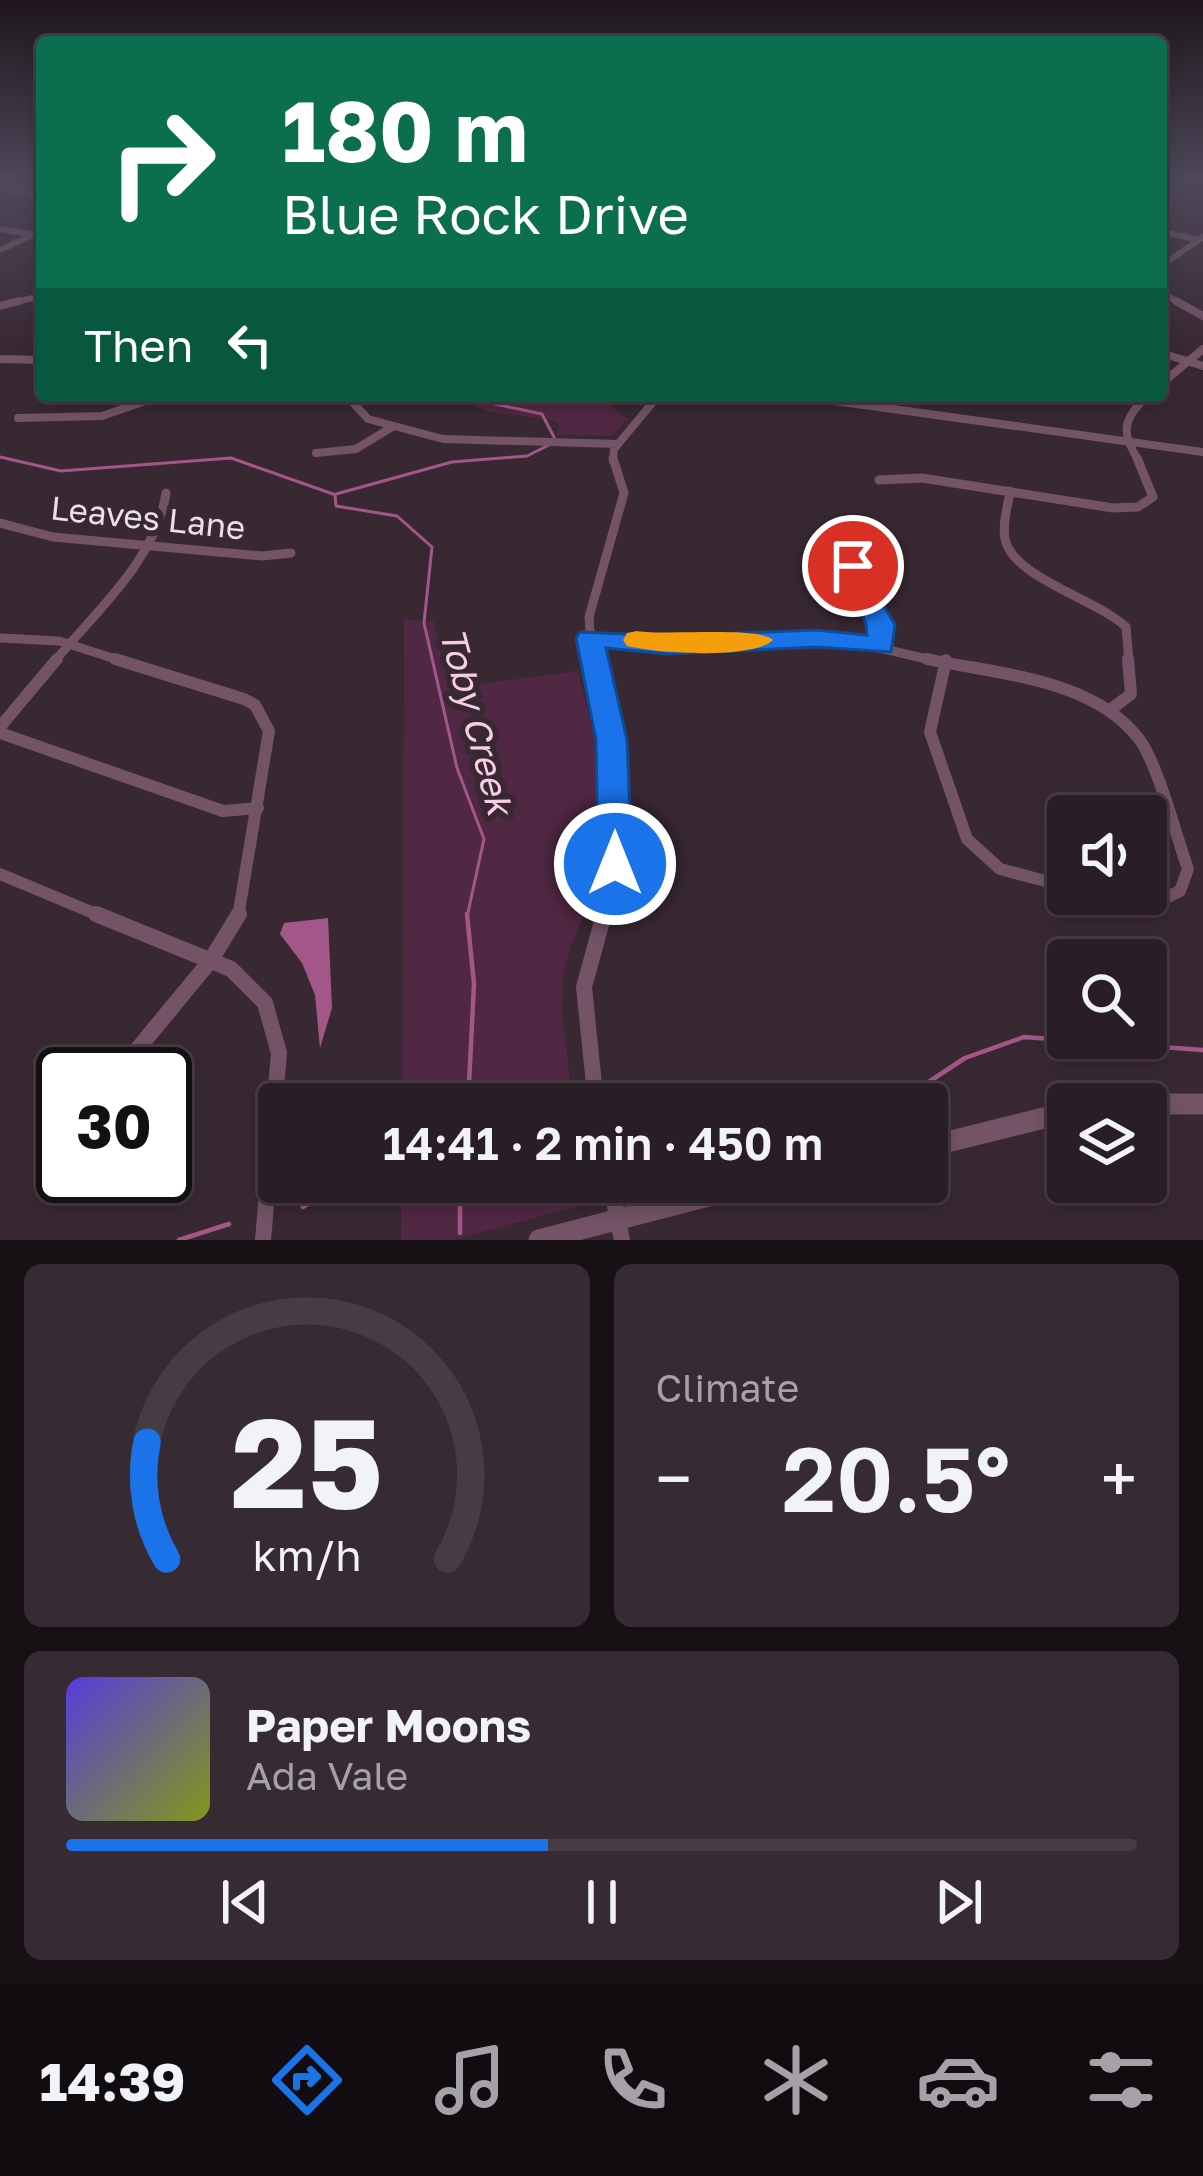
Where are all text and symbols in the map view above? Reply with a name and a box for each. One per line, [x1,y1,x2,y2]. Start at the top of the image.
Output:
text: 180 m [282,80,528,180]
icon: right [84,84,240,240]
text: Blue Rock Drive [282,181,689,246]
icon: left [217,312,283,378]
text: Then [84,318,193,372]
street label: Leaves Lane [49,487,247,547]
pin [802,515,904,617]
icon: arrive [820,533,886,599]
water label: Toby Creek [431,623,523,823]
map controls [1047,795,1167,1203]
button: sound [1047,795,1167,915]
position arrow [552,801,678,927]
button: search [1047,939,1167,1059]
speed limit sign: 30 [36,1047,192,1203]
button: layers [1047,1083,1167,1203]
text: 14:41 · 2 min · 450 m [383,1116,823,1170]
text: Climate [656,1364,799,1411]
text: 25 [231,1386,383,1535]
text: 20.5° [782,1424,1010,1532]
text: − [656,1438,692,1518]
text: + [1101,1438,1137,1518]
text: km/h [252,1528,361,1579]
text: Paper Moons [246,1698,531,1752]
text: Ada Vale [246,1752,408,1799]
icon: previous [212,1869,278,1935]
icon: pause [569,1869,635,1935]
icon: next [926,1869,992,1935]
icon: directions [265,2038,349,2122]
icon: music [428,2038,512,2122]
icon: phone [591,2038,675,2122]
icon: climate [754,2038,838,2122]
icon: car [916,2038,1000,2122]
icon: filters [1079,2038,1163,2122]
text: 14:39 [39,2048,186,2113]

